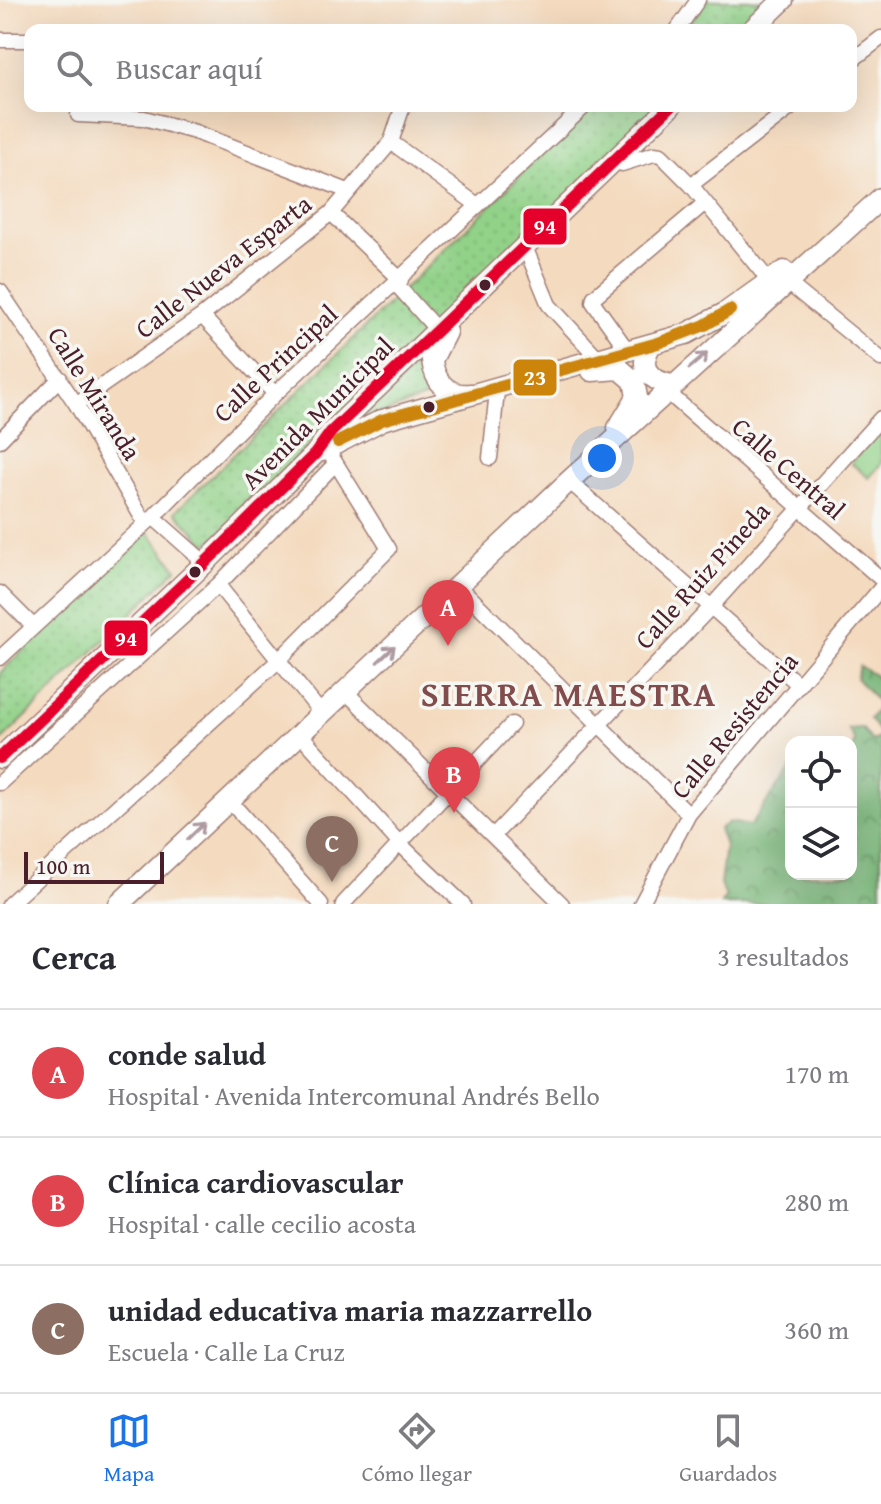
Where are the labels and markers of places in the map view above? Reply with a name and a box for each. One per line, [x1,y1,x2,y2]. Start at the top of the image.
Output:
unlabelled marker [477,277,493,293]
unlabelled marker [421,399,437,415]
unlabelled marker [187,564,203,580]
pin: A [422,580,474,646]
pin: B [428,747,480,813]
pin: C [306,816,358,882]

